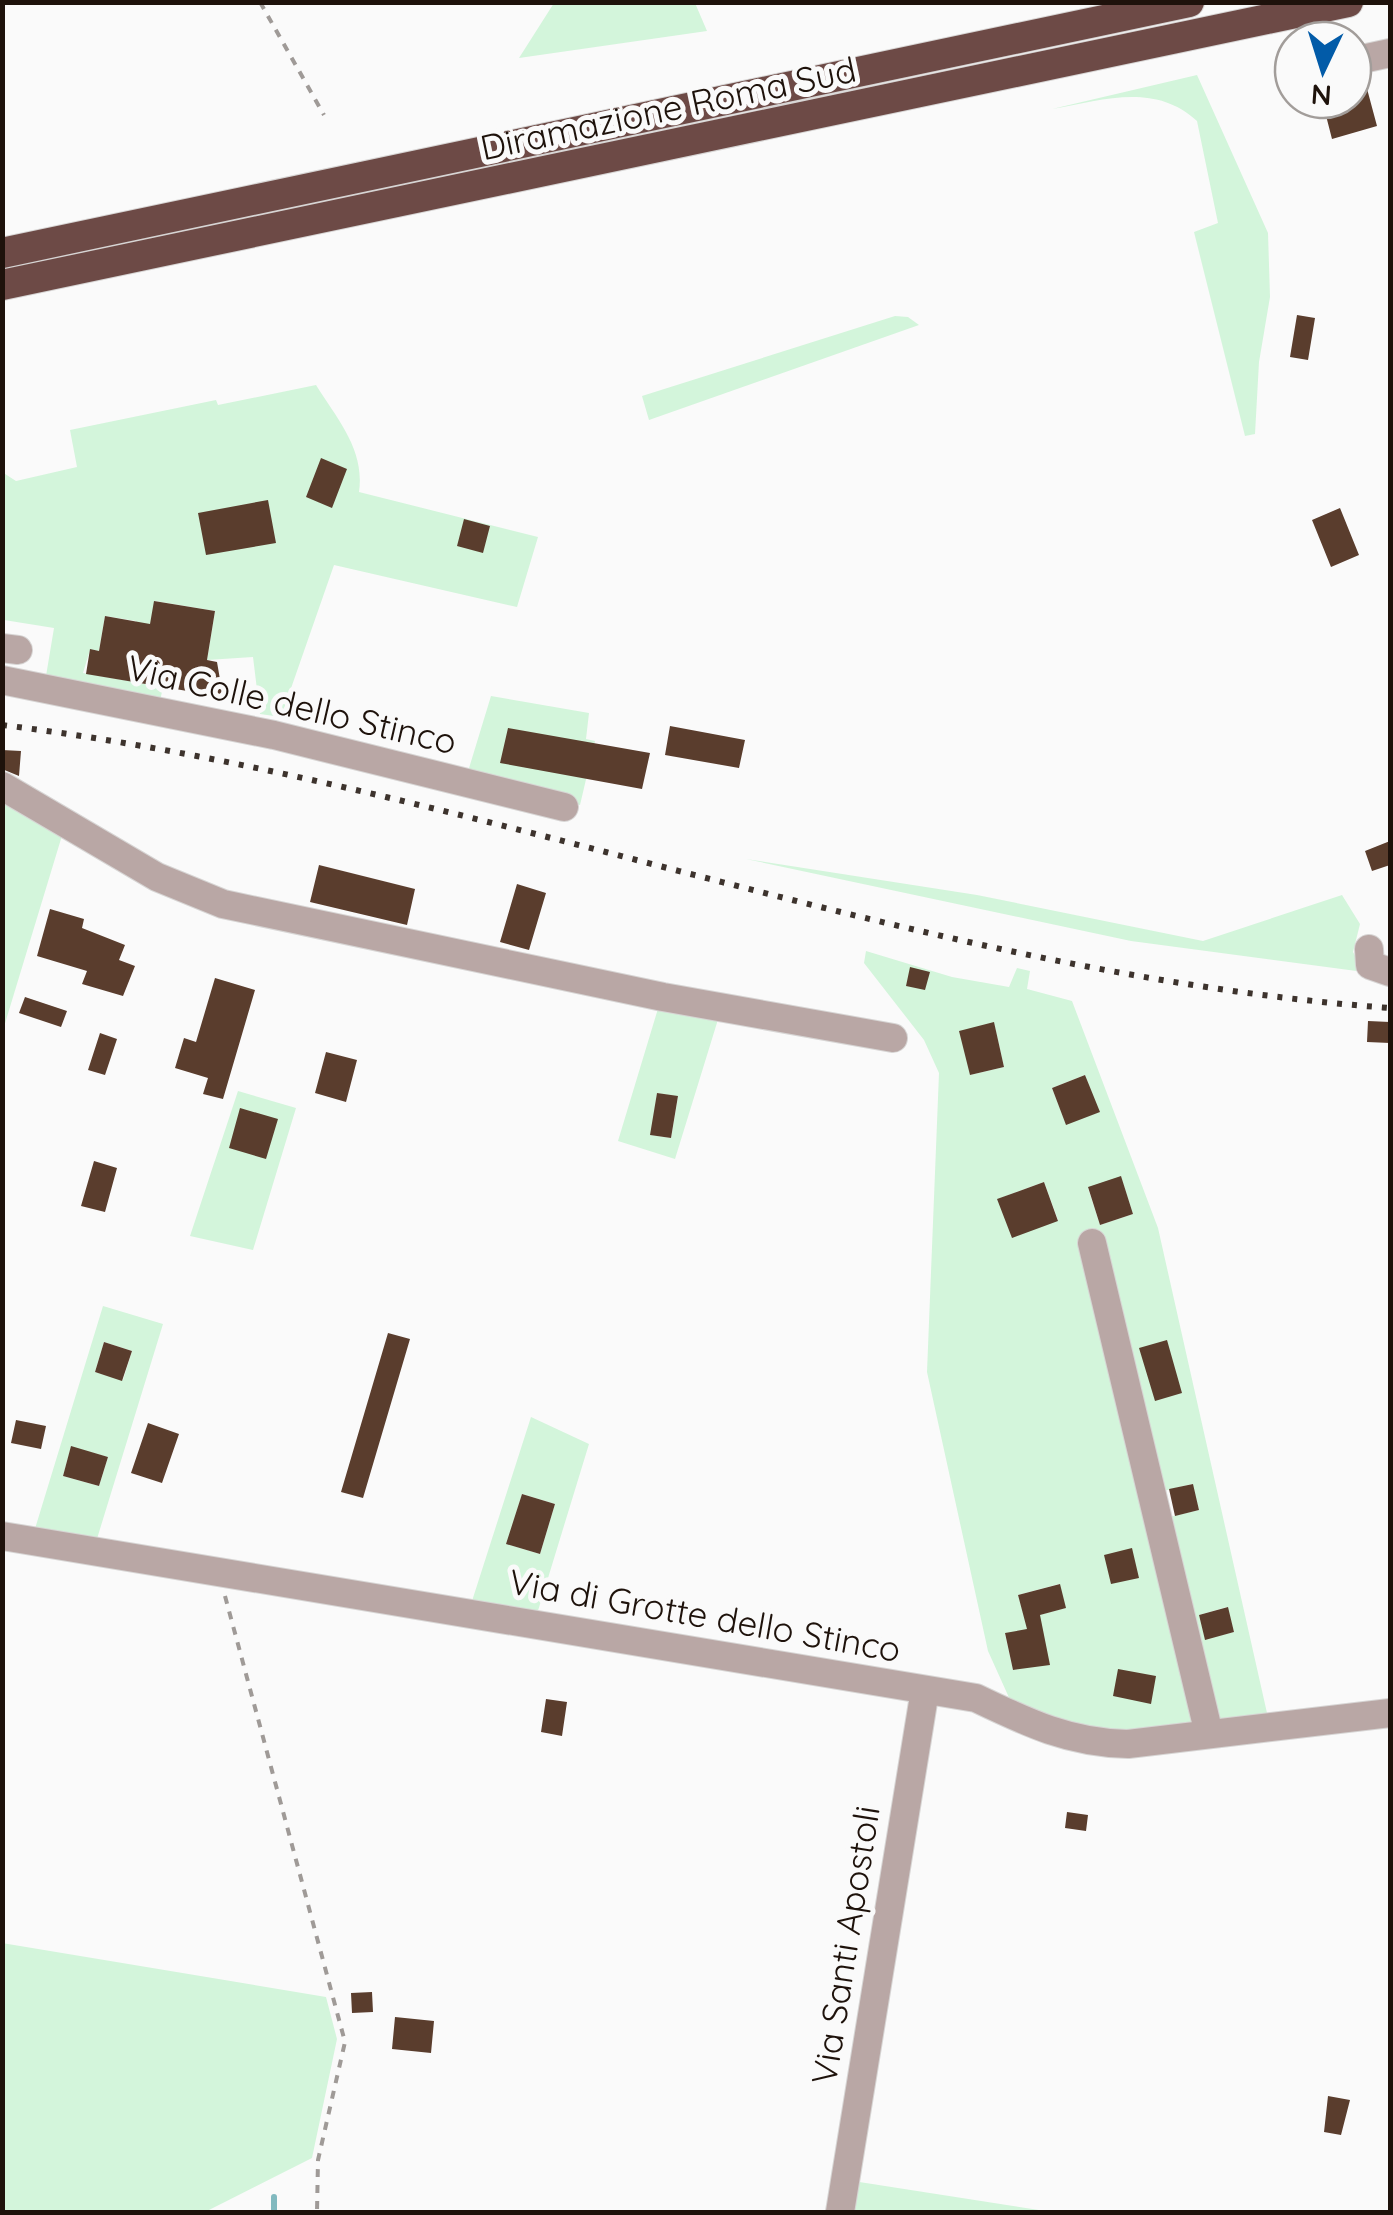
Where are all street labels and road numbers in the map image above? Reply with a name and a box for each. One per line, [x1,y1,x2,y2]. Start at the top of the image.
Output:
street label: Diramazione Roma Sud [476,47,860,169]
street label: Via Colle dello Stinco [123,645,461,763]
street label: Via di Grotte dello Stinco [506,1559,904,1671]
street label: Via Santi Apostoli [801,1803,889,2087]

